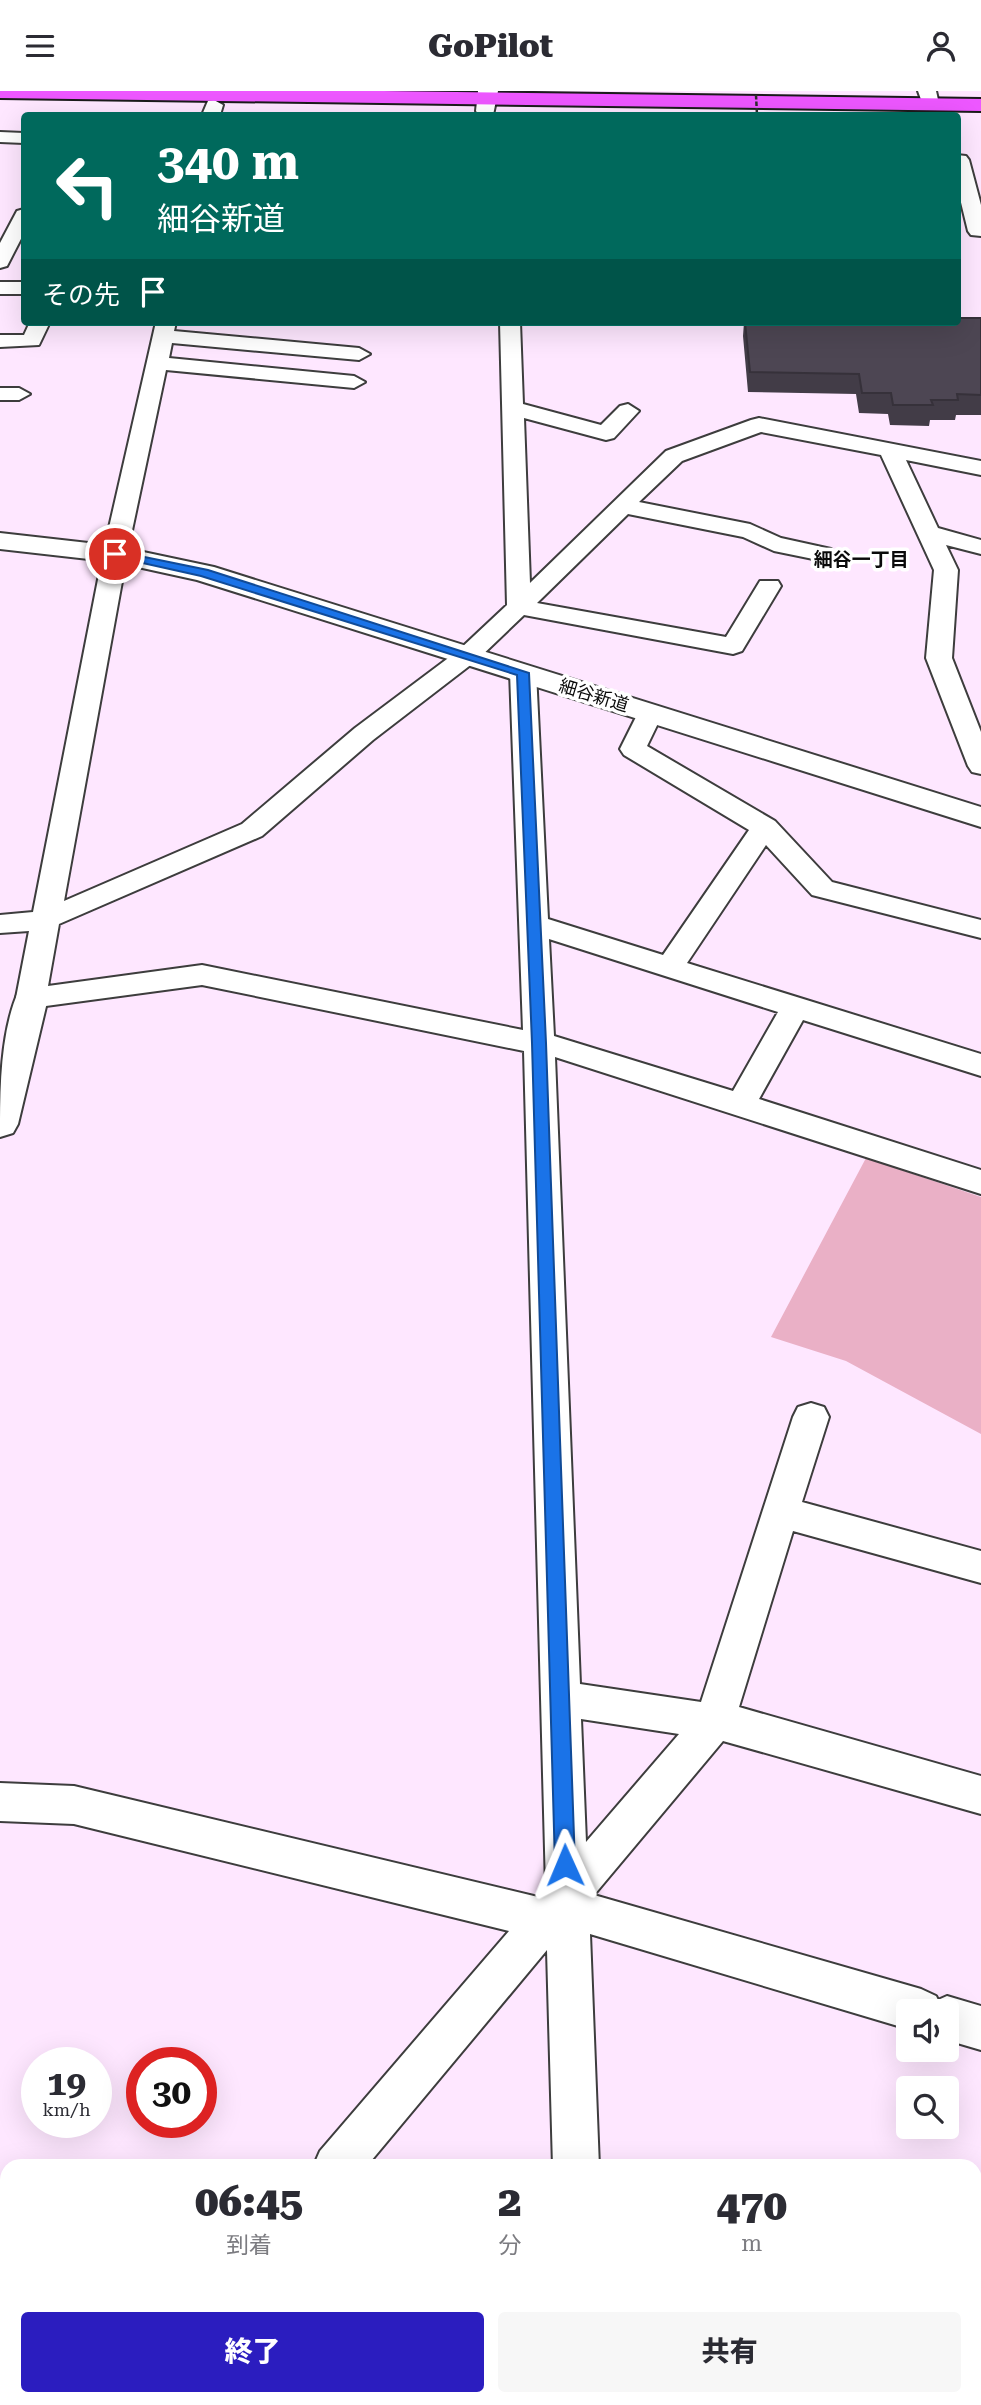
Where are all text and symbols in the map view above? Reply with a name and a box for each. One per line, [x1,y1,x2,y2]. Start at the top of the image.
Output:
icon: menu [21,27,59,65]
text: GoPilot [428,27,553,65]
icon: person [922,27,960,65]
text: 340 m [157,134,299,191]
icon: left [42,140,133,231]
text: 細谷新道 [157,200,285,238]
icon: arrive [134,273,172,311]
text: その先 [42,280,120,310]
pin [85,524,145,584]
icon: arrive [96,535,134,573]
district label: 細谷一丁目 [813,548,909,571]
street label: 細谷新道 [557,674,631,716]
position arrow [528,1828,602,1902]
map controls [896,1999,959,2139]
button: sound [896,1999,959,2062]
speed limit sign: 30 [126,2047,217,2138]
text: 19 [47,2063,86,2104]
button: search [896,2076,959,2139]
text: km/h [42,2099,91,2120]
text: 06:45 [195,2177,303,2226]
text: 2 [498,2177,522,2226]
text: 470 [716,2181,787,2230]
text: m [741,2230,762,2257]
text: 到着 [226,2232,272,2259]
text: 分 [498,2232,521,2259]
button: 終了 [21,2312,484,2392]
button: 共有 [498,2312,961,2392]

